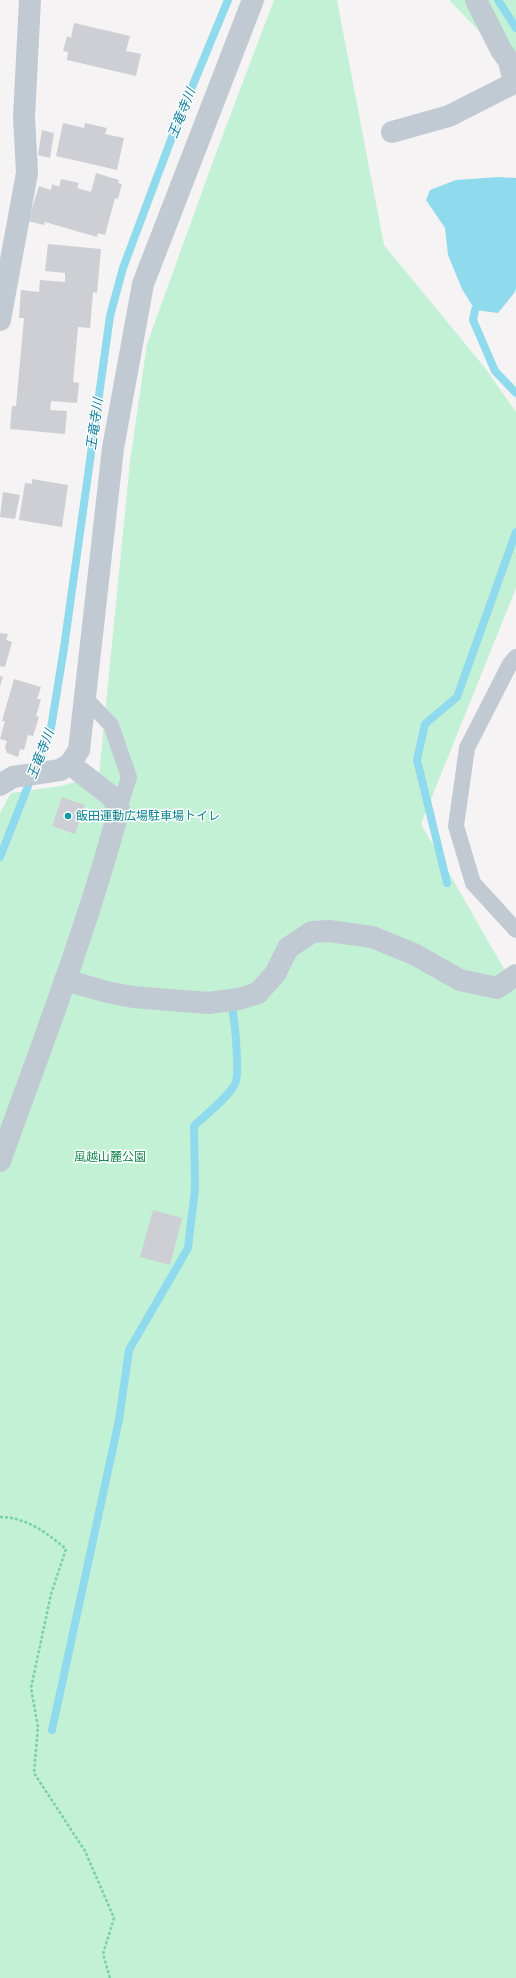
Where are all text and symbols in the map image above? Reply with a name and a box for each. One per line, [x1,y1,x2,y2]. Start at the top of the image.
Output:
water label: 王竜寺川 [165,84,199,140]
water label: 王竜寺川 [83,395,106,451]
water label: 王竜寺川 [24,725,58,781]
place label: 飯田運動広場駐車場トイレ [76,809,220,823]
marker: 飯田運動広場駐車場トイレ [63,811,73,821]
park label: 風越山麓公園 [74,1150,146,1164]

